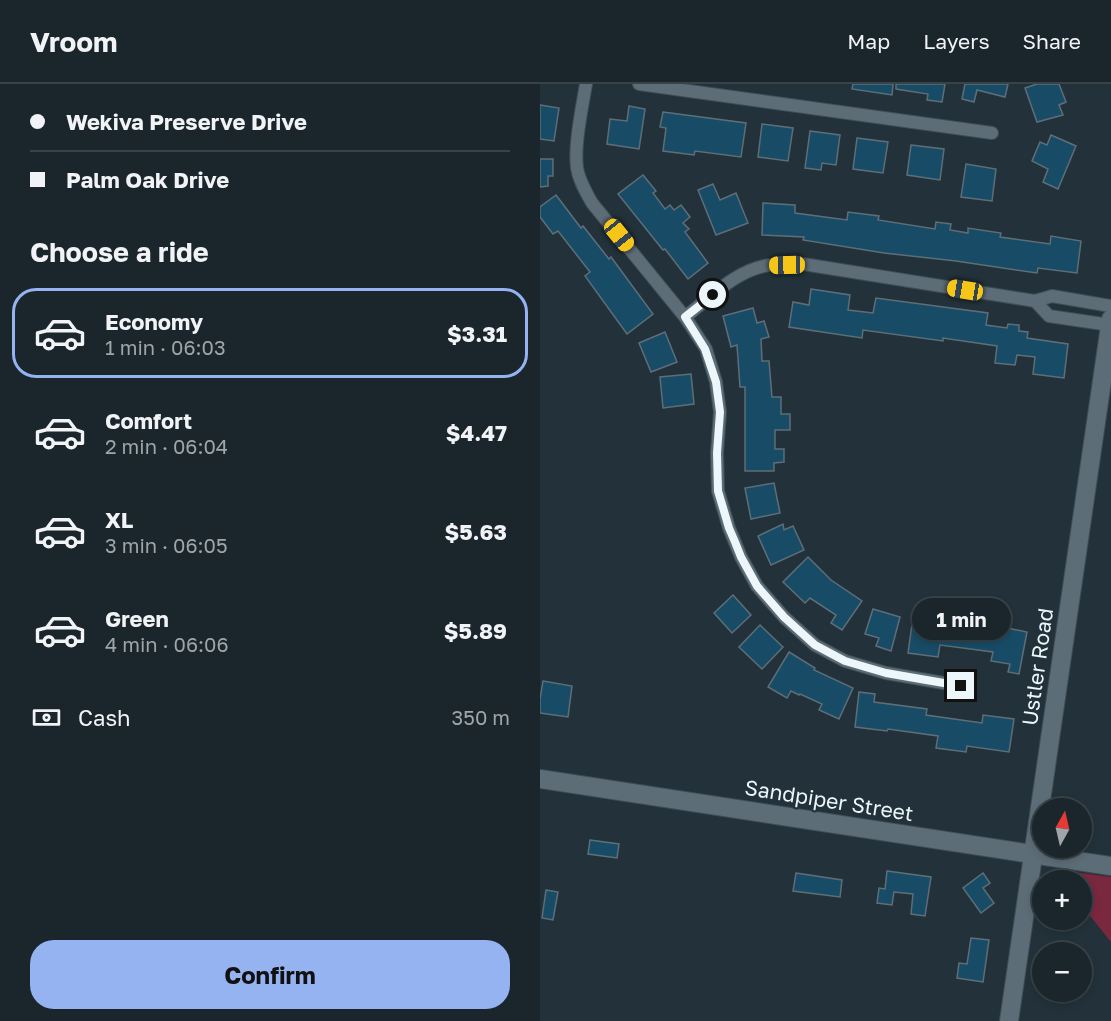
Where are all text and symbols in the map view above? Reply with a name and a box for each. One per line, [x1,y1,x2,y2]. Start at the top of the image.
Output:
text: Vroom [30,25,118,58]
text: Map [847,28,890,54]
text: Layers [923,28,990,54]
text: Share [1023,28,1081,54]
text: Wekiva Preserve Drive [66,108,307,135]
text: Palm Oak Drive [66,166,229,193]
car [601,215,637,255]
text: Choose a ride [30,236,209,268]
car [769,256,805,274]
car [946,278,984,302]
route start [699,281,726,308]
icon: car [33,306,87,360]
text: Economy [105,308,203,335]
text: $3.31 [447,320,507,347]
text: 1 min · 06:03 [105,335,226,359]
icon: car [33,405,87,459]
text: Comfort [105,407,192,434]
text: $4.47 [446,419,507,446]
text: 2 min · 06:04 [105,434,228,458]
icon: car [33,504,87,558]
text: XL [105,506,133,533]
text: $5.63 [444,518,507,545]
text: 3 min · 06:05 [105,533,228,557]
callout: 1 min [912,599,1010,641]
icon: car [33,603,87,657]
text: Green [105,605,169,632]
street label: Ustler Road [1016,606,1058,727]
text: 1 min [936,607,987,631]
text: $5.89 [444,617,507,644]
text: 4 min · 06:06 [105,632,229,656]
route end [947,672,974,699]
icon: cash [30,701,63,734]
text: Cash [78,704,131,731]
text: 350 m [452,705,510,729]
street label: Sandpiper Street [743,774,915,826]
north arrow [1032,798,1092,858]
map controls [1032,798,1092,1002]
button: + [1032,870,1092,930]
button: Confirm [30,940,510,1009]
button: − [1032,942,1092,1002]

